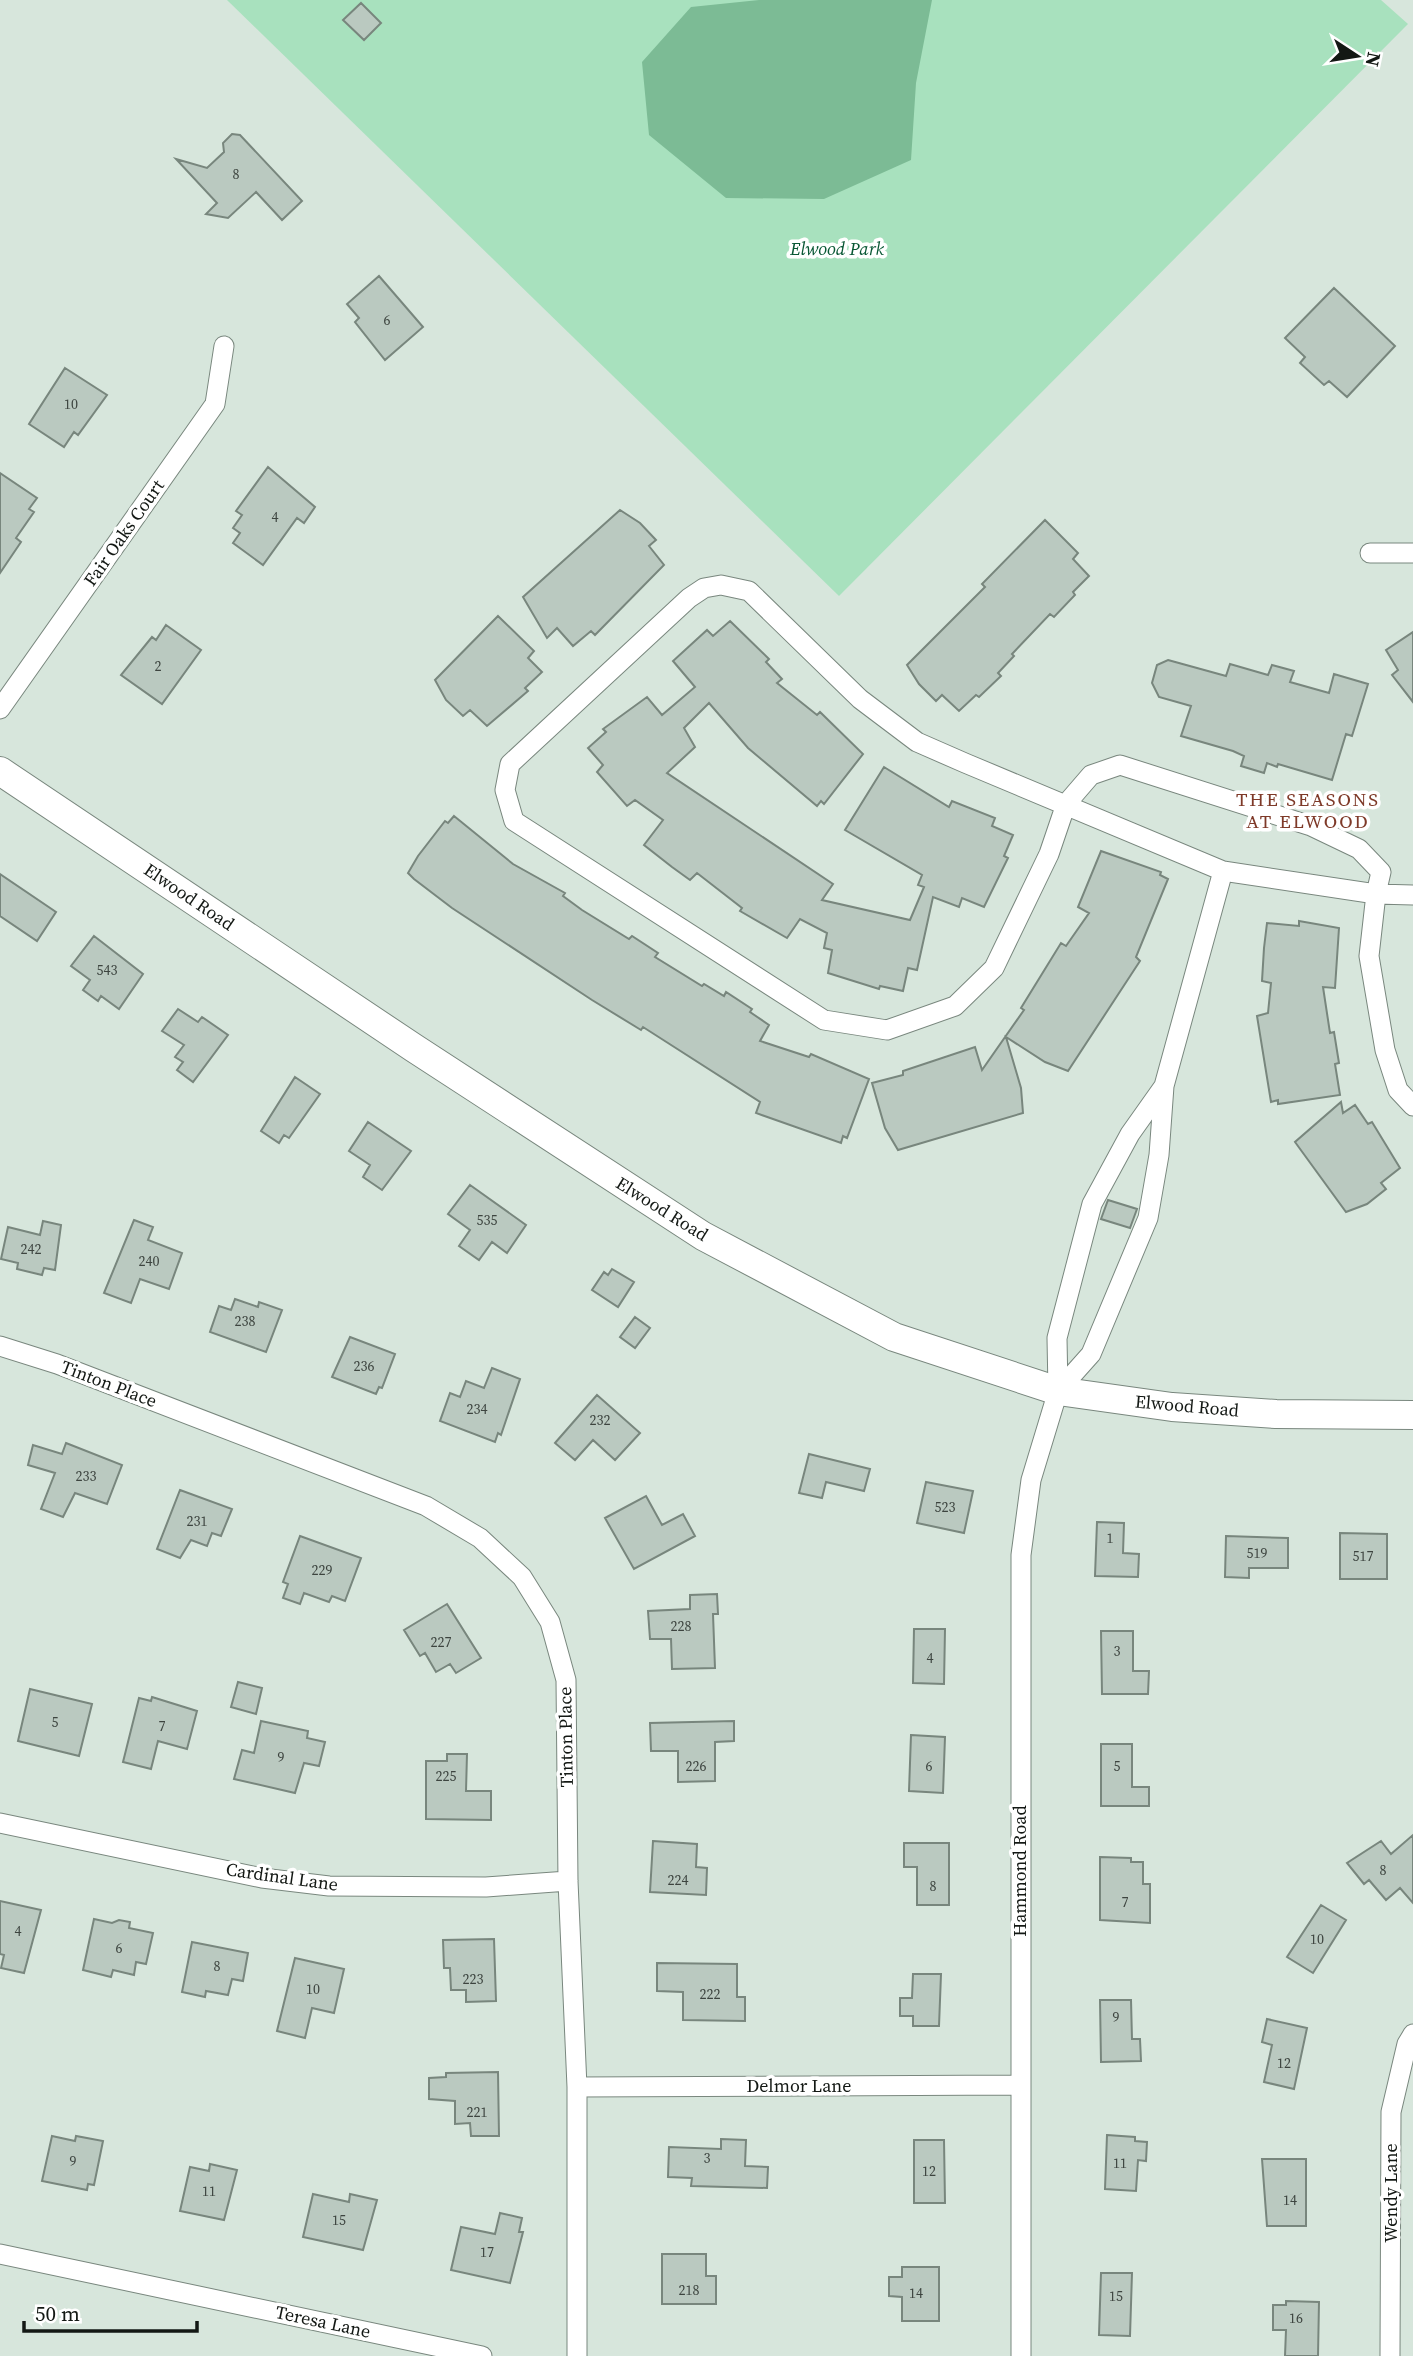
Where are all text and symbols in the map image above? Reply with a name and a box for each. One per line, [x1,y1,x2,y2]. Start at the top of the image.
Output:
north arrow [1322,21,1392,91]
text: N [1359,50,1388,69]
house number: 8 [233,164,240,184]
park label: Elwood Park [789,236,884,261]
house number: 6 [384,310,391,330]
house number: 10 [64,394,78,414]
street label: Fair Oaks Court [78,474,170,591]
house number: 4 [272,507,279,527]
house number: 2 [155,656,162,676]
district label: THE SEASONS AT ELWOOD [1236,786,1380,834]
street label: Elwood Road [139,857,240,936]
house number: 543 [97,960,118,980]
street label: Elwood Road [611,1170,713,1247]
house number: 535 [477,1210,498,1230]
house number: 242 [21,1239,42,1259]
house number: 240 [139,1251,160,1271]
house number: 238 [235,1311,256,1331]
street label: Tinton Place [58,1354,161,1413]
house number: 236 [354,1356,375,1376]
street label: Elwood Road [1134,1389,1240,1423]
house number: 234 [467,1399,488,1419]
house number: 232 [590,1410,611,1430]
house number: 233 [76,1466,97,1486]
house number: 523 [935,1497,956,1517]
house number: 231 [187,1511,208,1531]
house number: 1 [1107,1528,1114,1548]
house number: 519 [1247,1543,1268,1563]
house number: 517 [1353,1546,1374,1566]
house number: 229 [312,1560,333,1580]
house number: 228 [671,1616,692,1636]
house number: 227 [431,1632,452,1652]
house number: 3 [1114,1641,1121,1661]
house number: 4 [927,1648,934,1668]
street label: Tinton Place [552,1686,579,1788]
house number: 5 [52,1712,59,1732]
house number: 7 [159,1716,166,1736]
house number: 9 [278,1747,285,1767]
house number: 226 [686,1756,707,1776]
house number: 6 [926,1756,933,1776]
house number: 5 [1114,1756,1121,1776]
house number: 225 [436,1766,457,1786]
street label: Hammond Road [1007,1805,1032,1937]
street label: Cardinal Lane [224,1856,340,1897]
house number: 8 [1380,1860,1387,1880]
house number: 224 [668,1870,689,1890]
house number: 8 [930,1876,937,1896]
house number: 7 [1122,1892,1129,1912]
house number: 4 [15,1921,22,1941]
house number: 10 [1310,1929,1324,1949]
house number: 6 [116,1938,123,1958]
house number: 8 [214,1956,221,1976]
house number: 223 [463,1969,484,1989]
house number: 10 [306,1979,320,1999]
house number: 222 [700,1984,721,2004]
house number: 9 [1113,2007,1120,2027]
house number: 12 [1277,2053,1291,2073]
street label: Delmor Lane [747,2073,851,2098]
house number: 221 [467,2102,488,2122]
street label: Wendy Lane [1378,2143,1403,2243]
house number: 3 [704,2148,711,2168]
house number: 9 [70,2151,77,2171]
house number: 11 [1113,2153,1127,2173]
house number: 12 [922,2161,936,2181]
house number: 11 [202,2181,216,2201]
house number: 14 [1283,2190,1297,2210]
house number: 15 [332,2210,346,2230]
house number: 17 [480,2242,494,2262]
house number: 218 [679,2280,700,2300]
house number: 14 [909,2283,923,2303]
house number: 15 [1109,2286,1123,2306]
scale bar [24,2290,198,2334]
text: 50 m [35,2299,80,2328]
street label: Teresa Lane [273,2299,373,2344]
house number: 16 [1289,2308,1303,2328]

